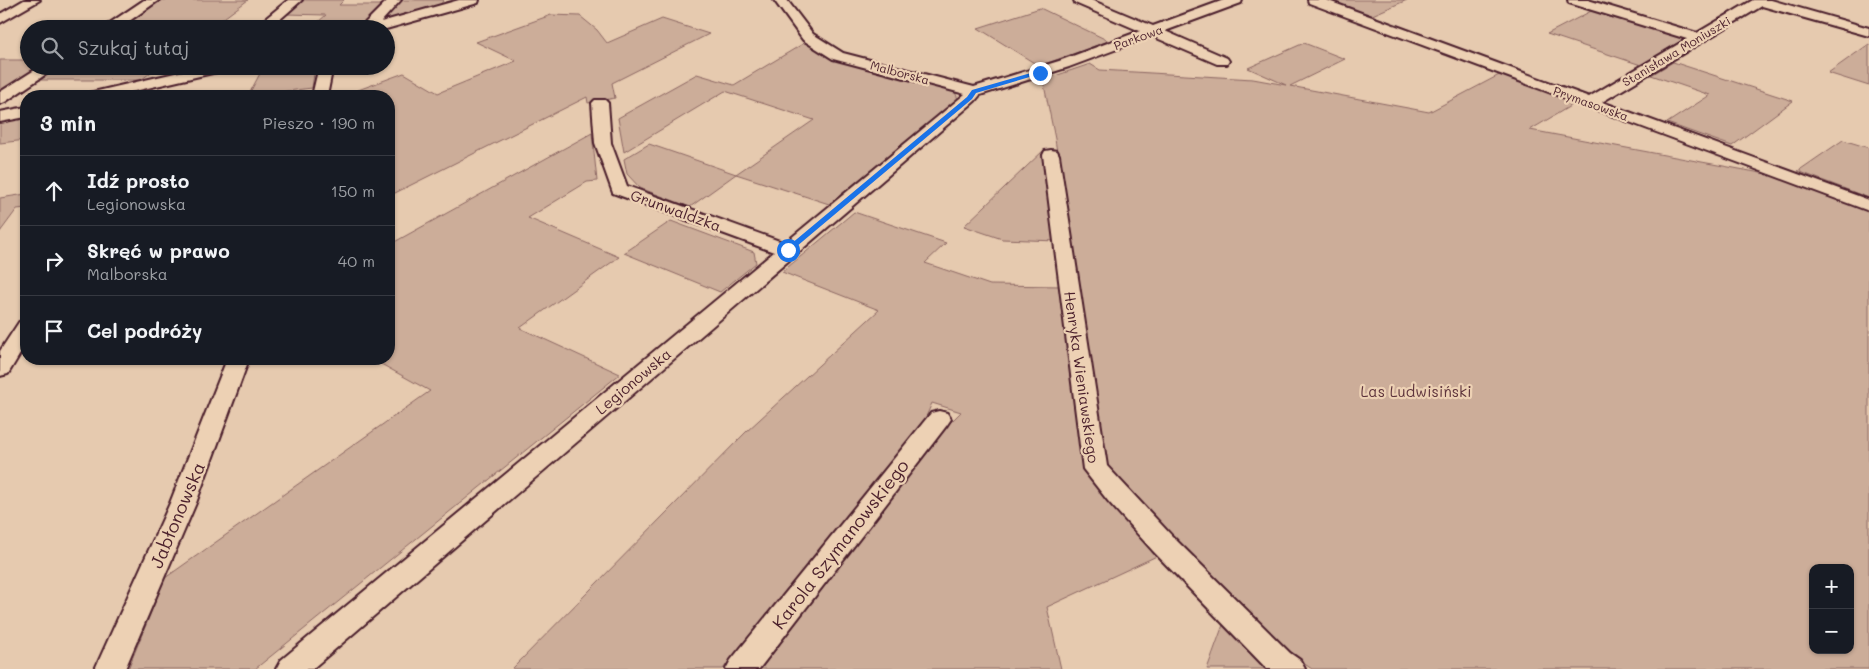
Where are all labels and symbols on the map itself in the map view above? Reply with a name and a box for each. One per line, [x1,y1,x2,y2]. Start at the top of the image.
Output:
street label: Stanisława Moniuszki [1619,12,1733,90]
street label: Parkowa [1111,21,1165,53]
street label: Malborska [869,56,931,88]
route end [1029,62,1052,85]
street label: Prymasowska [1551,82,1631,124]
street label: Grunwaldzka [628,184,724,236]
route start [777,239,800,262]
street label: Henryka Wieniawskiego [1060,290,1104,464]
street label: Legionowska [591,344,675,418]
park label: Las Ludwisiński [1360,381,1472,401]
street label: Karola Szymanowskiego [766,454,914,634]
street label: Jabłonowska [144,458,210,572]

